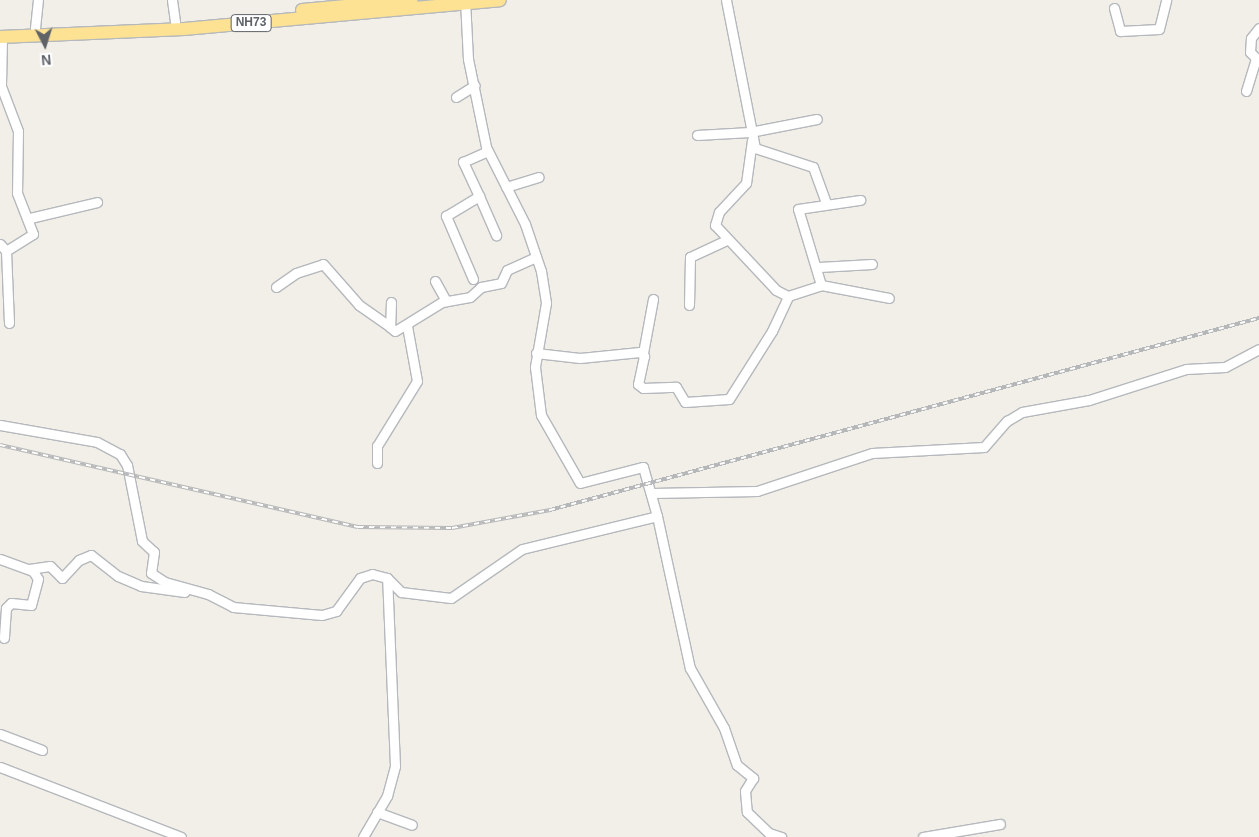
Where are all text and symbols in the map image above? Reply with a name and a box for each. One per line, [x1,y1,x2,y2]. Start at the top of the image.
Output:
road number: NH73 [230,13,272,32]
north arrow [20,20,70,70]
text: N [41,52,52,68]

